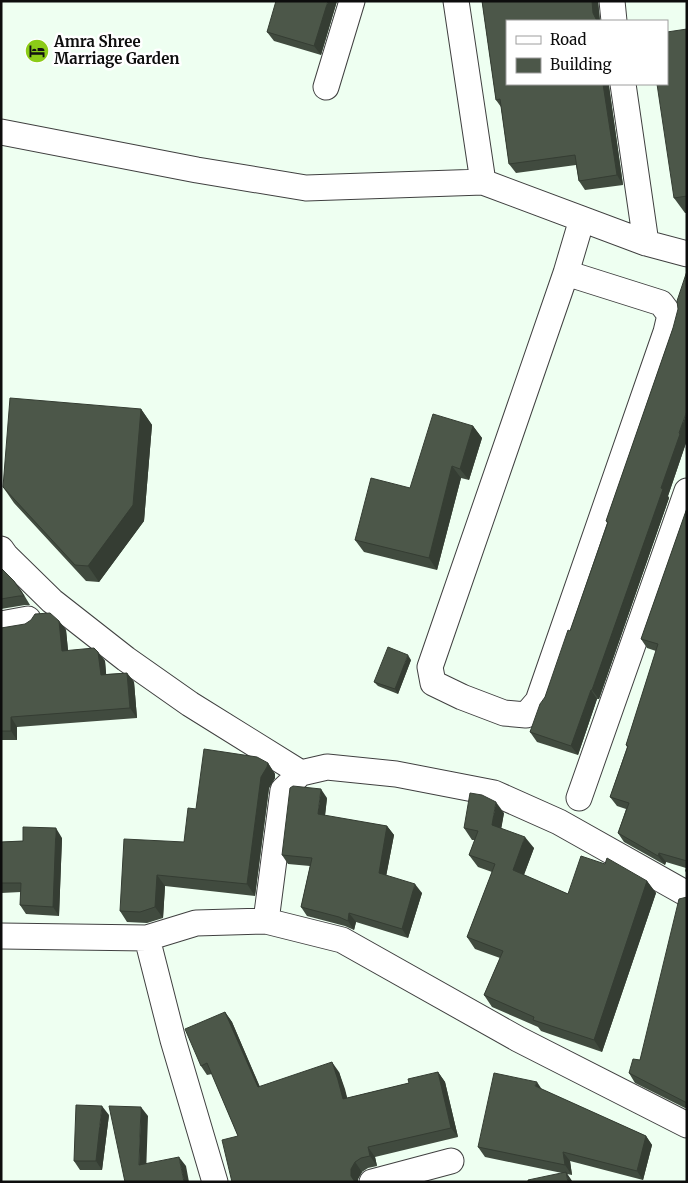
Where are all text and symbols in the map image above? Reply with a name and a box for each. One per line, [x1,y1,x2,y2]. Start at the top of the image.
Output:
legend [506,20,668,85]
text: Road [550,30,586,49]
place label: Amra Shree Marriage Garden [53,32,179,68]
hotel icon: Amra Shree Marriage Garden [24,38,50,64]
text: Building [550,55,612,74]

